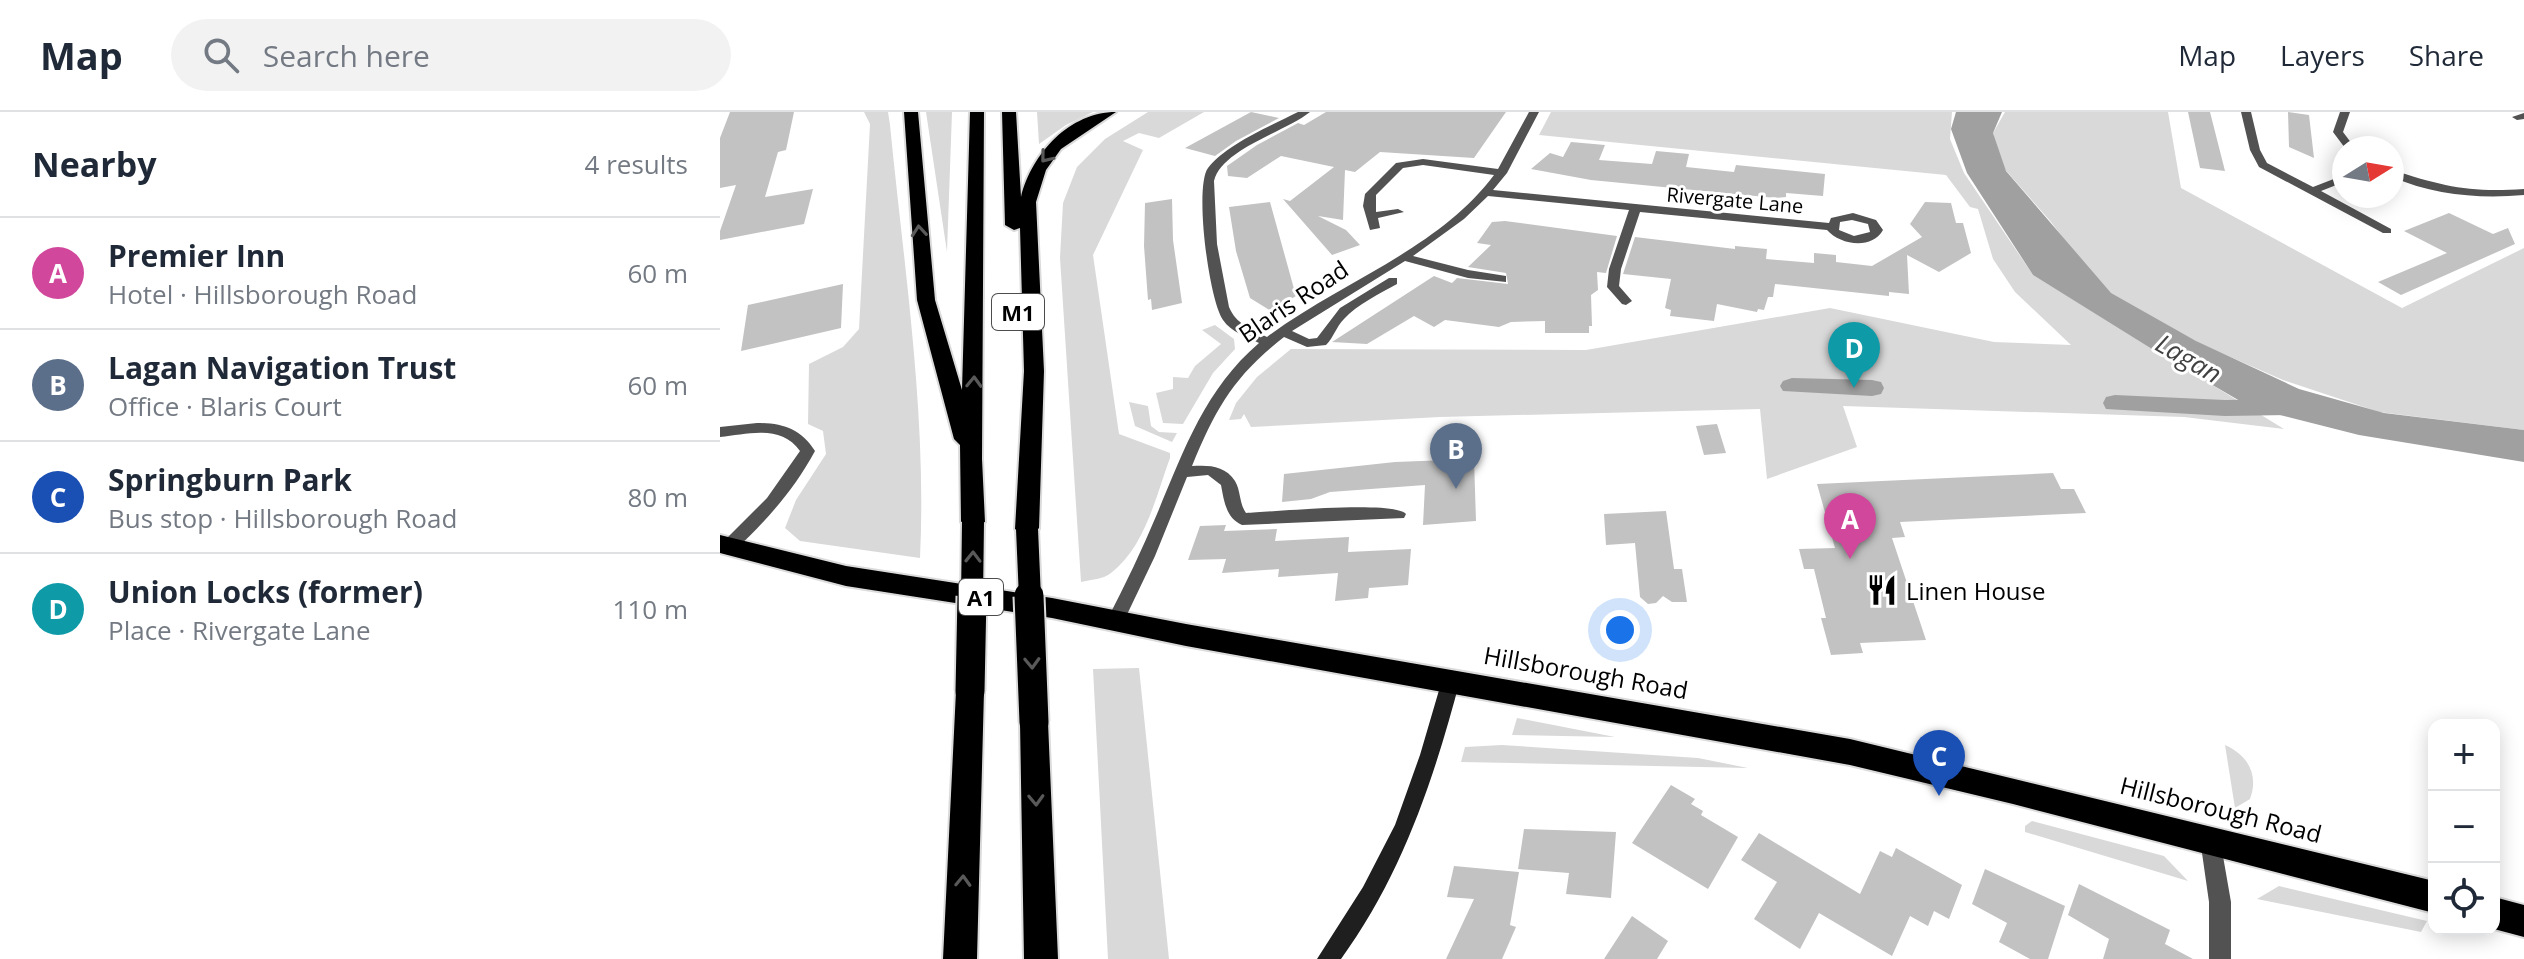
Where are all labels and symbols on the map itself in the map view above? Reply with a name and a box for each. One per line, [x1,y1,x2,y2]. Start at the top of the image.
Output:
north arrow [2332,136,2404,208]
one-way arrow [1042,148,1056,163]
street label: Rivergate Lane [1665,181,1805,219]
one-way arrow [911,224,928,237]
street label: Blaris Road [1232,252,1354,350]
road number: M1 [992,294,1044,330]
pin: D [1828,322,1880,388]
water label: Lagan [2150,325,2228,391]
one-way arrow [965,375,982,388]
pin: B [1430,423,1482,489]
pin: A [1824,493,1876,559]
one-way arrow [964,550,982,563]
restaurant icon: Linen House [1865,573,1899,607]
place label: Linen House [1906,574,2046,607]
road number: A1 [959,579,1003,615]
your location [1600,610,1640,650]
street label: Hillsborough Road [1481,638,1691,706]
one-way arrow [1023,657,1040,670]
pin: C [1913,730,1965,796]
street label: Hillsborough Road [2117,768,2325,850]
one-way arrow [1027,794,1044,807]
one-way arrow [955,874,972,887]

